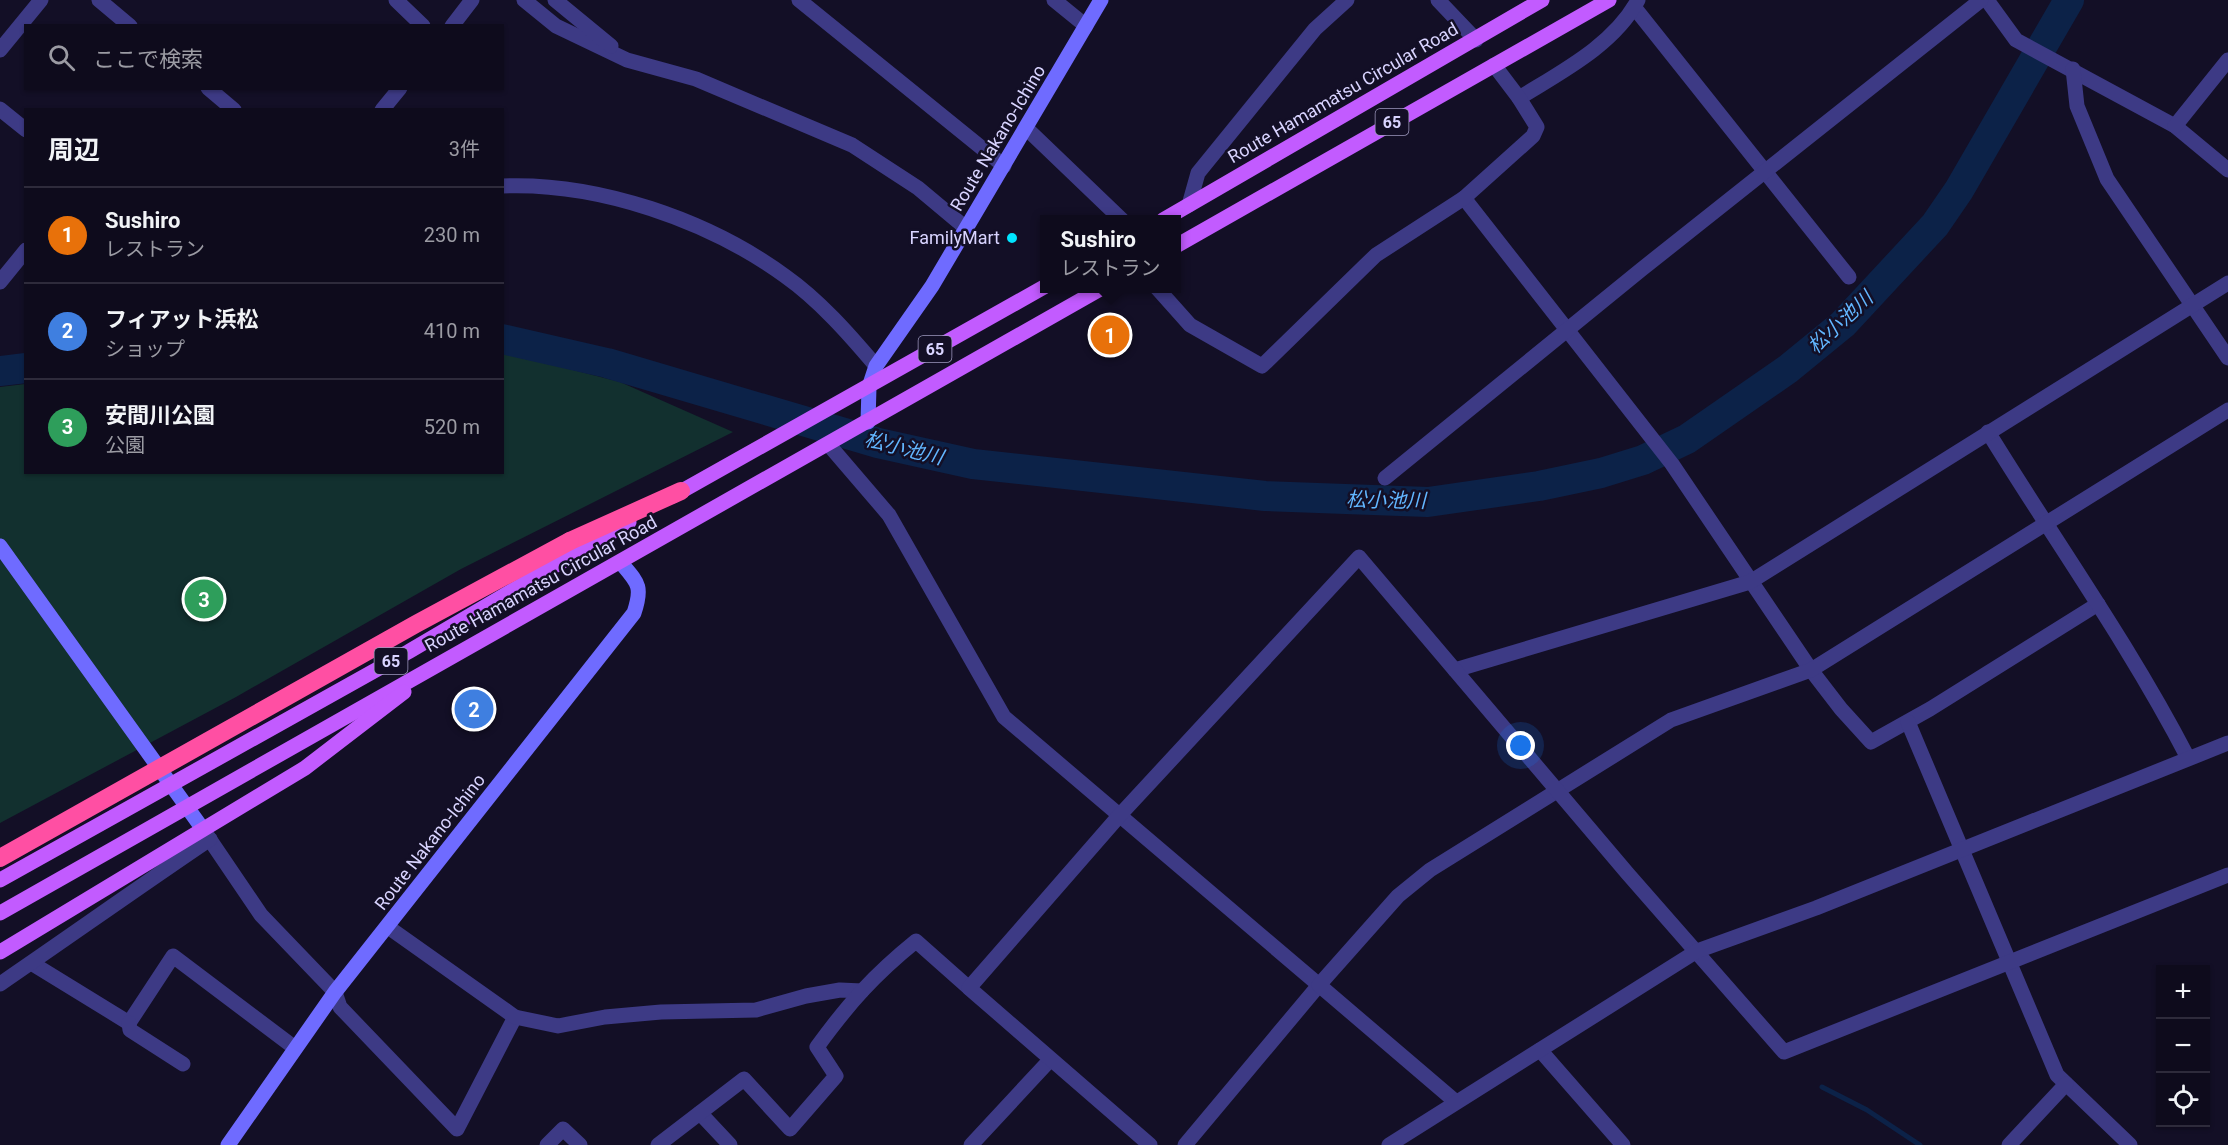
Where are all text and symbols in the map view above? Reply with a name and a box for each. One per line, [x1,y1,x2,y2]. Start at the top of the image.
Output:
street label: Route Hamamatsu Circular Road [1224,18,1461,167]
search box [24,24,504,90]
icon: search [45,41,78,74]
text: ここで検索 [93,47,203,72]
street label: Route Nakano-Ichino [946,61,1050,215]
road number: 65 [1376,109,1408,135]
text: 周辺 [48,135,100,165]
text: 3件 [449,137,480,161]
text: Sushiro [105,208,180,233]
popup [1040,215,1181,293]
text: 1 [62,223,73,247]
text: 230 m [424,223,480,247]
place label: FamilyMart [910,227,1000,248]
text: Sushiro [1061,227,1136,252]
marker: FamilyMart [1005,231,1019,245]
text: レストラン [105,237,205,261]
text: レストラン [1061,256,1161,280]
water label: 松小池川 [1803,285,1879,358]
text: フィアット浜松 [105,307,259,332]
pin: 1 [1090,312,1130,358]
text: 2 [62,319,73,343]
text: 410 m [424,319,480,343]
road number: 65 [918,336,952,362]
text: ショップ [105,337,185,361]
text: 安間川公園 [105,403,215,428]
text: 3 [62,415,73,439]
text: 520 m [424,415,480,439]
water label: 松小池川 [862,427,948,470]
text: 公園 [105,433,145,457]
water label: 松小池川 [1346,487,1428,513]
street label: Route Hamamatsu Circular Road [421,511,660,656]
pin: 3 [184,576,224,622]
road number: 65 [374,648,408,674]
pin: 2 [454,686,494,732]
your location [1506,731,1535,760]
street label: Route Nakano-Ichino [370,770,489,914]
map controls [2156,965,2210,1127]
button: + [2156,965,2210,1019]
button: − [2156,1019,2210,1073]
button: locate [2156,1073,2210,1127]

